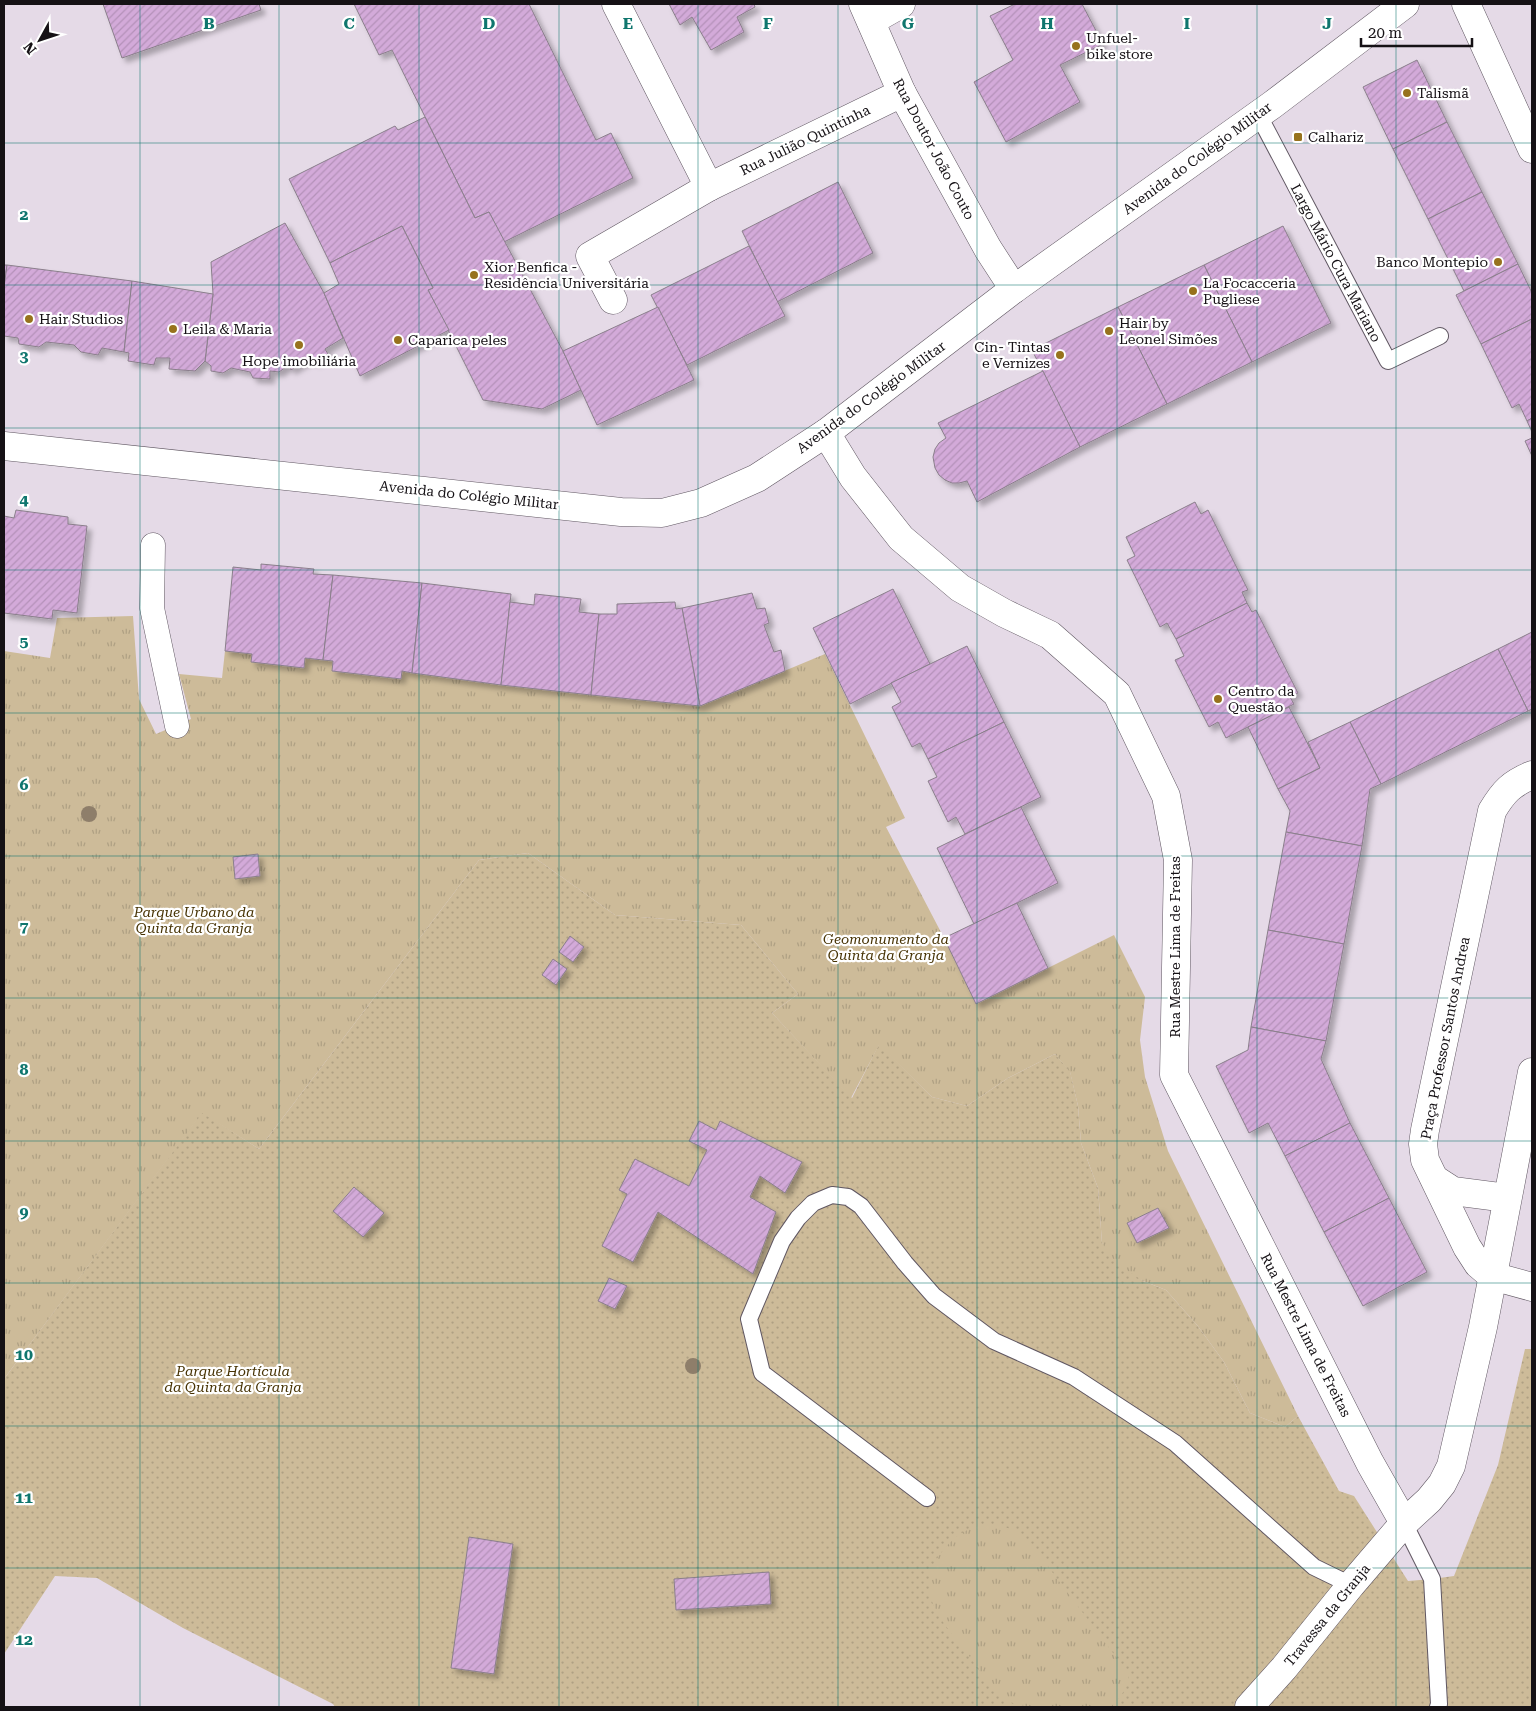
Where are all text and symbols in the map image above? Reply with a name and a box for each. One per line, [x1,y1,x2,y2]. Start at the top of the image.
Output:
text: B [203,14,215,33]
text: C [343,14,355,33]
text: D [483,14,496,33]
text: E [623,14,633,33]
text: F [763,14,773,33]
text: G [902,14,915,33]
text: H [1040,14,1054,33]
text: I [1184,14,1190,33]
text: J [1322,14,1332,33]
north arrow [15,15,65,65]
scale bar [1361,15,1472,47]
text: 20 m [1368,24,1403,42]
place label: Unfuel- bike store [1086,30,1153,62]
text: N [20,39,40,58]
marker: Unfuel- bike store [1070,40,1082,52]
street label: Rua Doutor João Couto [890,76,978,222]
place label: Talismã [1417,85,1469,101]
marker: Talismã [1401,87,1413,99]
street label: Avenida do Colégio Militar [1120,99,1275,217]
street label: Rua Julião Quintinha [737,101,873,178]
place label: Calhariz [1308,129,1364,145]
marker: Calhariz [1292,131,1304,143]
street label: Largo Mário Cura Mariano [1287,181,1385,345]
text: 2 [20,205,29,224]
place label: Banco Montepio [1376,254,1488,270]
marker: Banco Montepio [1492,256,1504,268]
place label: Xior Benfica - Residência Universitária [484,259,649,291]
marker: Xior Benfica - Residência Universitária [468,269,480,281]
place label: La Focacceria Pugliese [1203,275,1296,307]
marker: La Focacceria Pugliese [1187,285,1199,297]
place label: Hair Studios [39,311,124,327]
marker: Hair Studios [23,313,35,325]
place label: Hair by Leonel Simões [1119,315,1218,347]
place label: Leila & Maria [183,321,272,337]
marker: Leila & Maria [167,323,179,335]
marker: Hair by Leonel Simões [1103,325,1115,337]
place label: Caparica peles [408,332,507,348]
marker: Caparica peles [392,334,404,346]
street label: Avenida do Colégio Militar [794,338,949,456]
marker: Hope imobiliária [293,339,305,351]
place label: Cin- Tintas e Vernizes [974,339,1050,371]
text: 3 [20,347,29,366]
marker: Cin- Tintas e Vernizes [1054,349,1066,361]
place label: Hope imobiliária [242,353,356,369]
street label: Avenida do Colégio Militar [379,478,560,512]
text: 4 [20,490,29,509]
text: 5 [20,632,29,651]
place label: Centro da Questão [1228,683,1295,715]
marker: Centro da Questão [1212,693,1224,705]
text: 6 [20,775,29,794]
street label: Rua Mestre Lima de Freitas [1167,856,1183,1038]
park label: Parque Urbano da Quinta da Granja [133,904,254,936]
text: 7 [20,917,29,936]
park label: Geomonumento da Quinta da Granja [823,931,949,963]
street label: Praça Professor Santos Andrea [1417,935,1473,1141]
text: 8 [20,1060,29,1079]
text: 9 [20,1203,29,1222]
street label: Rua Mestre Lima de Freitas [1258,1250,1354,1420]
text: 10 [15,1345,33,1364]
park label: Parque Hortícula da Quinta da Granja [164,1363,302,1395]
text: 11 [15,1488,33,1507]
street label: Travessa da Granja [1281,1560,1373,1669]
text: 12 [15,1630,33,1649]

